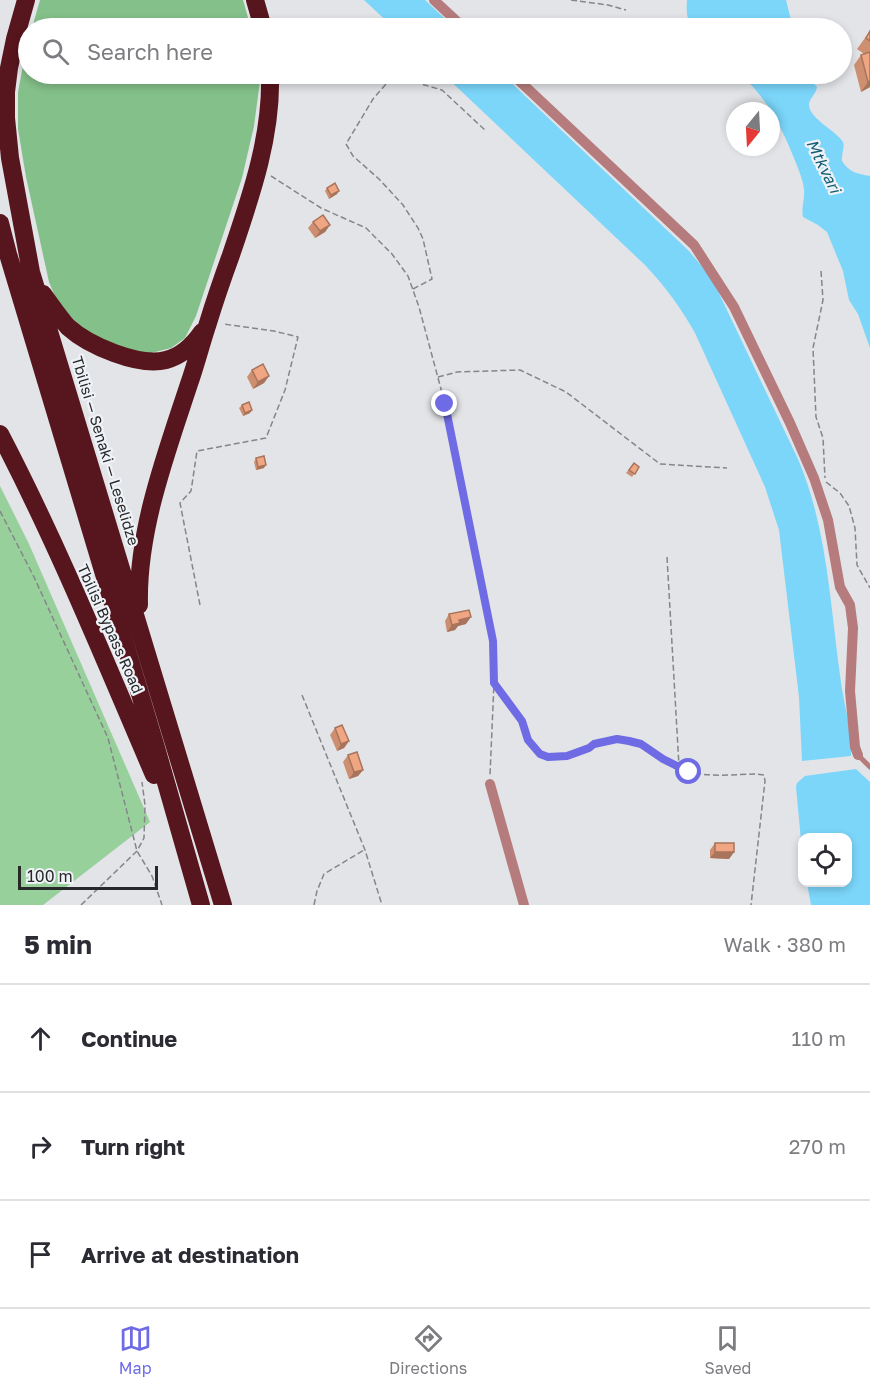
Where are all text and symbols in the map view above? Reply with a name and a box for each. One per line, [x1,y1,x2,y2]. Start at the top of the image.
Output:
search box [18,18,852,84]
icon: search [39,35,72,68]
text: Search here [87,38,213,65]
north arrow [726,102,780,156]
water label: Mtkvari [802,136,846,198]
street label: Tbilisi — Senaki — Leselidze [69,354,143,548]
route end [431,390,457,416]
street label: Tbilisi Bypass Road [74,561,148,696]
route start [675,758,701,784]
map controls [798,833,852,887]
button: locate [798,833,852,887]
scale bar [18,863,158,890]
text: 100 m [27,866,73,886]
text: 5 min [24,929,92,960]
text: Walk · 380 m [724,932,846,956]
icon: ahead [24,1022,57,1055]
text: Continue [81,1025,177,1052]
text: 110 m [792,1026,846,1050]
icon: right [24,1130,57,1163]
text: Turn right [81,1133,185,1160]
text: 270 m [789,1134,846,1158]
icon: arrive [24,1238,57,1271]
text: Arrive at destination [81,1241,299,1268]
tab: Map [119,1322,152,1378]
tab: Directions [389,1322,467,1378]
tab: Saved [705,1322,751,1378]

